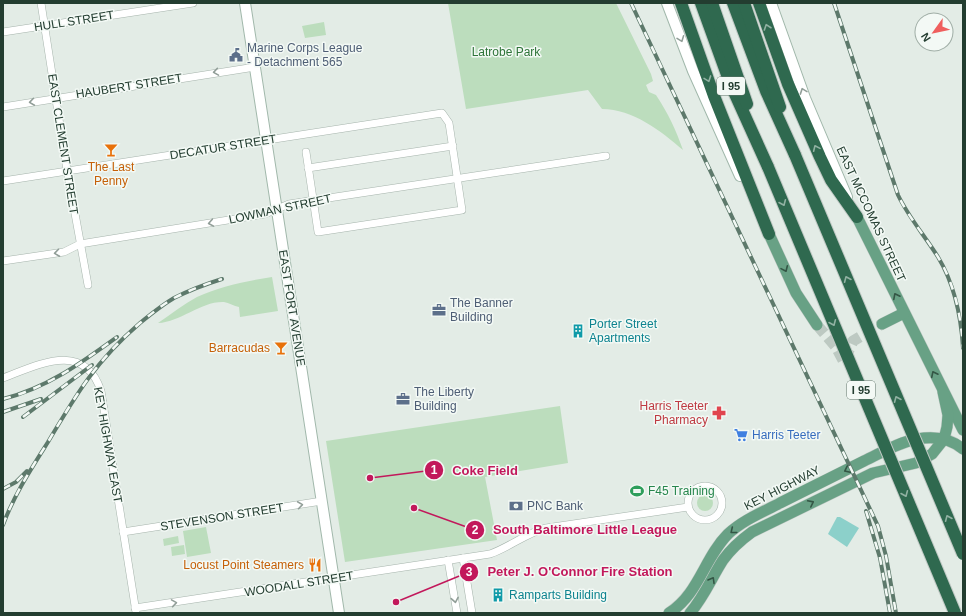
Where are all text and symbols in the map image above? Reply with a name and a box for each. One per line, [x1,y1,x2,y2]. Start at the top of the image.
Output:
street label: HULL STREET [33,8,116,34]
north arrow [914,12,954,52]
one-way arrow [763,24,772,31]
text: N [918,31,933,44]
one-way arrow [676,36,684,43]
place label: Marine Corps League - Detachment 565 [247,41,363,69]
park label: Latrobe Park [472,45,541,59]
public building icon: Marine Corps League - Detachment 565 [228,47,244,63]
one-way arrow [213,67,219,76]
street label: HAUBERT STREET [75,71,184,101]
street label: EAST CLEMENT STREET [45,73,81,216]
one-way arrow [703,76,711,83]
road number: I 95 [717,77,745,95]
one-way arrow [799,88,807,95]
one-way arrow [29,97,36,106]
street label: DECATUR STREET [169,132,278,162]
bar icon: The Last Penny [103,142,119,158]
one-way arrow [813,144,821,152]
street label: EAST MCCOMAS STREET [833,144,909,285]
place label: The Last Penny [88,160,135,188]
street label: LOWMAN STREET [227,191,333,227]
one-way arrow [778,199,786,207]
one-way arrow [208,218,214,226]
one-way arrow [54,248,60,257]
street label: EAST FORT AVENUE [276,249,308,367]
one-way arrow [780,265,788,273]
one-way arrow [844,275,852,283]
one-way arrow [893,293,901,300]
place label: The Banner Building [450,296,513,324]
office icon: The Banner Building [431,302,447,318]
place label: Porter Street Apartments [589,317,658,345]
one-way arrow [828,319,836,326]
building icon: Porter Street Apartments [570,323,586,339]
bar icon: Barracudas [273,340,289,356]
place label: Barracudas [209,341,270,355]
one-way arrow [932,371,939,378]
road number: I 95 [847,381,875,399]
place label: The Liberty Building [414,385,474,413]
street label: KEY HIGHWAY EAST [91,386,125,505]
office icon: The Liberty Building [395,391,411,407]
one-way arrow [894,395,902,402]
place label: Harris Teeter Pharmacy [640,399,708,427]
pharmacy icon: Harris Teeter Pharmacy [711,405,727,421]
supermarket icon: Harris Teeter [733,427,749,443]
place label: Harris Teeter [752,428,820,442]
callout: Coke Field [424,458,526,483]
text: 1 [431,463,438,477]
text: Coke Field [452,463,518,478]
street label: KEY HIGHWAY [742,463,822,513]
one-way arrow [844,465,851,473]
sports icon: F45 Training [629,483,645,499]
place label: F45 Training [648,484,715,498]
one-way arrow [900,490,908,498]
bank icon: PNC Bank [508,498,524,514]
place label: PNC Bank [527,499,584,513]
street label: STEVENSON STREET [159,500,285,534]
one-way arrow [807,500,815,507]
one-way arrow [297,501,303,510]
one-way arrow [945,515,953,523]
callout: South Baltimore Little League [465,517,685,542]
text: South Baltimore Little League [493,522,677,537]
text: 2 [472,523,479,537]
one-way arrow [730,526,737,533]
restaurant icon: Locust Point Steamers [307,557,323,573]
place label: Locust Point Steamers [183,558,304,572]
callout: Peter J. O'Connor Fire Station [459,559,681,584]
text: Peter J. O'Connor Fire Station [487,564,673,579]
text: 3 [466,565,473,579]
street label: WOODALL STREET [243,568,355,600]
one-way arrow [707,577,714,584]
building icon: Ramparts Building [490,587,506,603]
place label: Ramparts Building [509,588,607,602]
one-way arrow [450,597,459,603]
one-way arrow [171,599,177,608]

